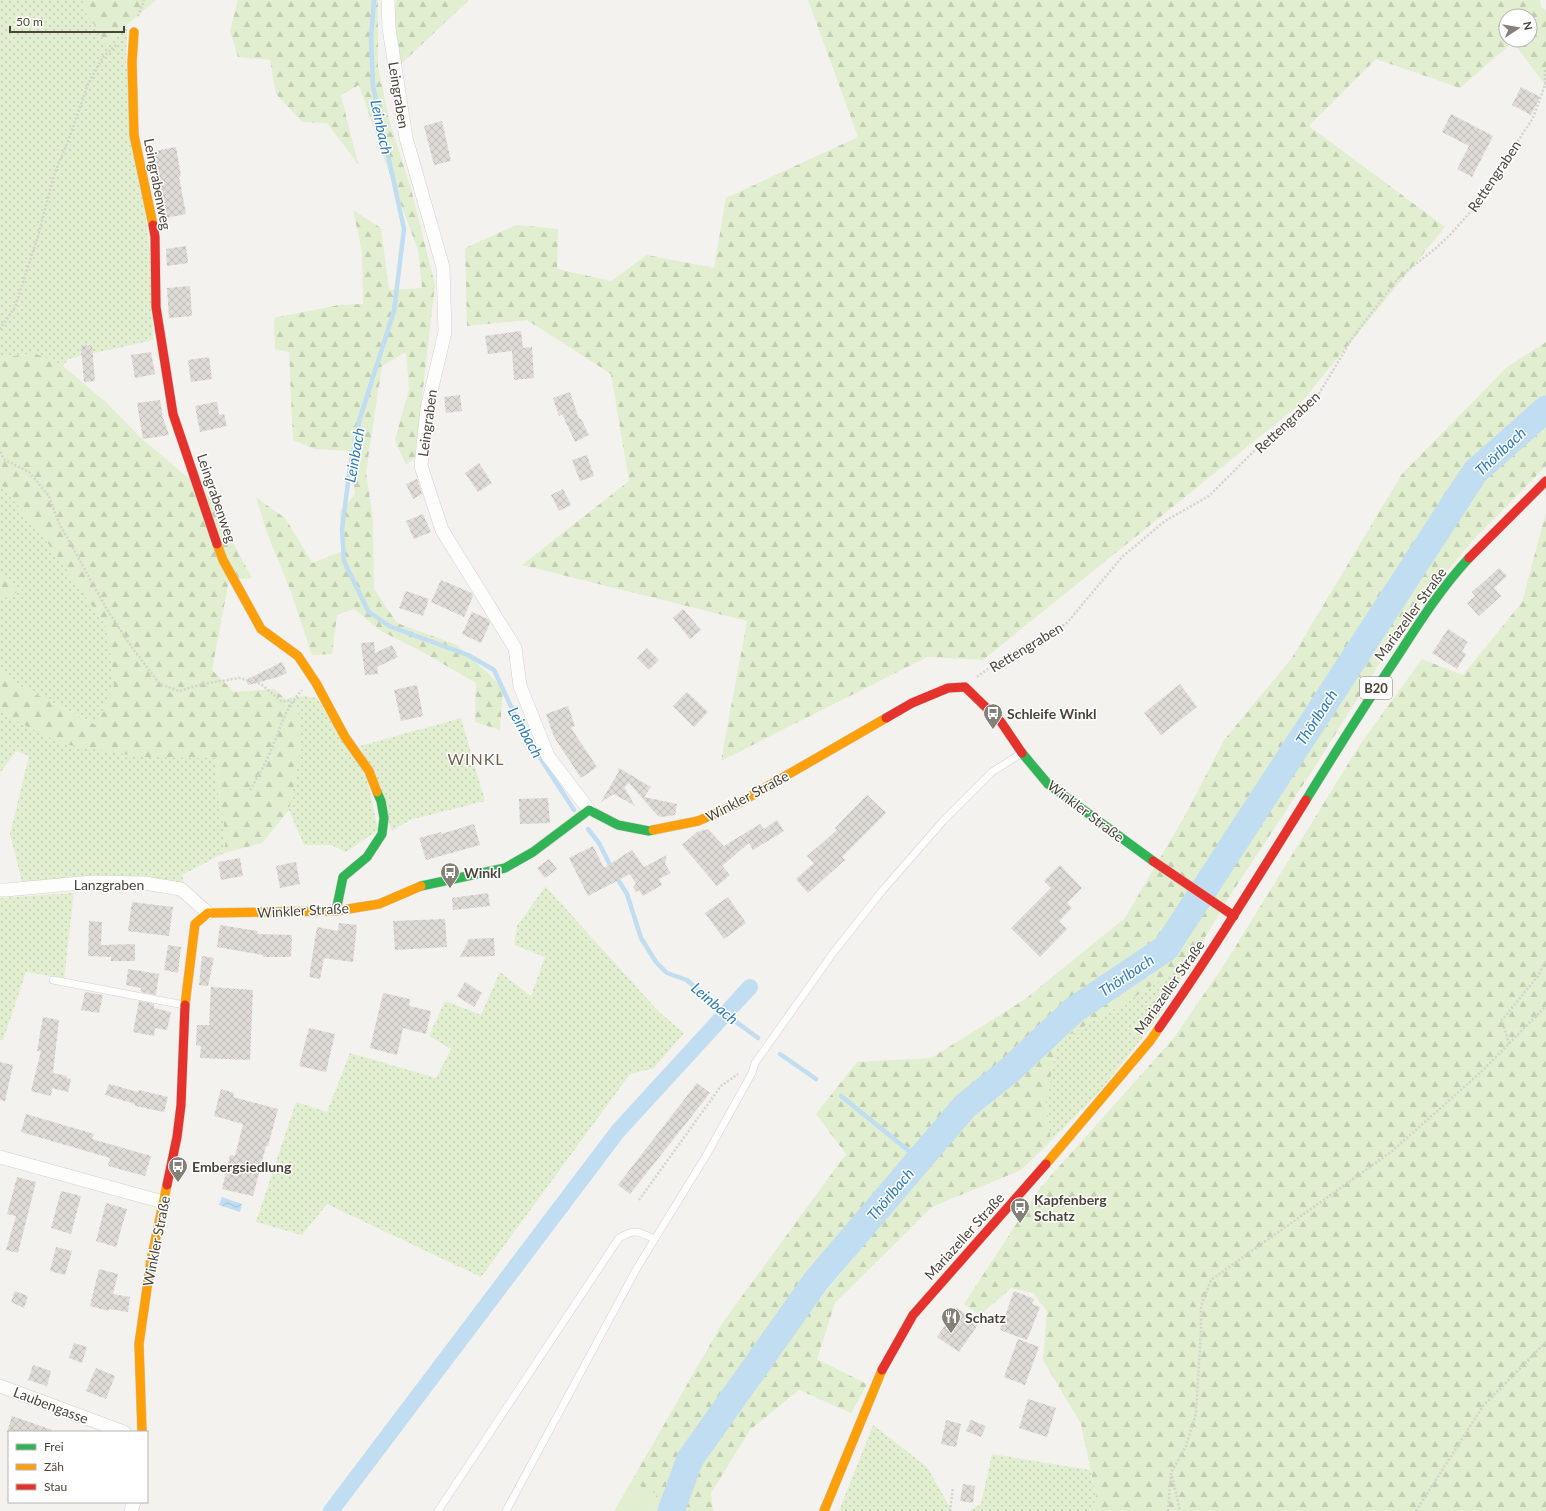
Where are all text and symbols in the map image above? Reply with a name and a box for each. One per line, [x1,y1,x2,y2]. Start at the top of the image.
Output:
scale bar [10,8,124,34]
north arrow [1498,8,1538,48]
text: 50 m [16,14,43,29]
text: N [1521,20,1536,31]
street label: Leingraben [385,60,413,130]
water label: Leinbach [367,98,397,156]
street label: Leingrabenweg [141,137,175,231]
street label: Rettengraben [1464,137,1524,215]
street label: Leingraben [414,388,440,458]
street label: Rettengraben [1251,388,1323,456]
water label: Thörlbach [1471,423,1529,479]
water label: Leinbach [340,426,368,484]
street label: Leingrabenweg [194,451,240,545]
street label: Mariazeller Straße [1371,564,1449,664]
street label: Rettengraben [986,618,1066,676]
road number: B20 [1360,677,1392,699]
water label: Thörlbach [1291,686,1341,748]
bus stop icon: Schleife Winkl [982,702,1004,730]
water label: Leinbach [505,703,547,761]
place label: Schleife Winkl [1007,705,1097,722]
district label: WINKL [447,749,505,768]
street label: Winkler Straße [703,767,791,825]
street label: Winkler Straße [1044,777,1128,845]
bus stop icon: Winkl [439,861,461,889]
place label: Winkl [464,864,501,881]
street label: Lanzgraben [74,876,144,893]
street label: Winkler Straße [257,899,349,921]
street label: Mariazeller Straße [1130,937,1208,1037]
water label: Thörlbach [1095,950,1157,1000]
water label: Leinbach [688,978,742,1028]
bus stop icon: Embergsiedlung [167,1155,189,1183]
place label: Embergsiedlung [192,1158,292,1175]
water label: Thörlbach [863,1164,917,1224]
street label: Mariazeller Straße [921,1189,1007,1283]
place label: Kapfenberg Schatz [1034,1191,1107,1224]
street label: Winkler Straße [139,1194,173,1288]
bus stop icon: Kapfenberg Schatz [1009,1196,1031,1224]
restaurant icon: Schatz [940,1306,962,1334]
place label: Schatz [965,1309,1007,1326]
street label: Laubengasse [11,1383,91,1427]
legend [8,1431,148,1503]
text: Frei [44,1439,64,1454]
text: Zäh [44,1459,64,1474]
text: Stau [44,1479,67,1494]

